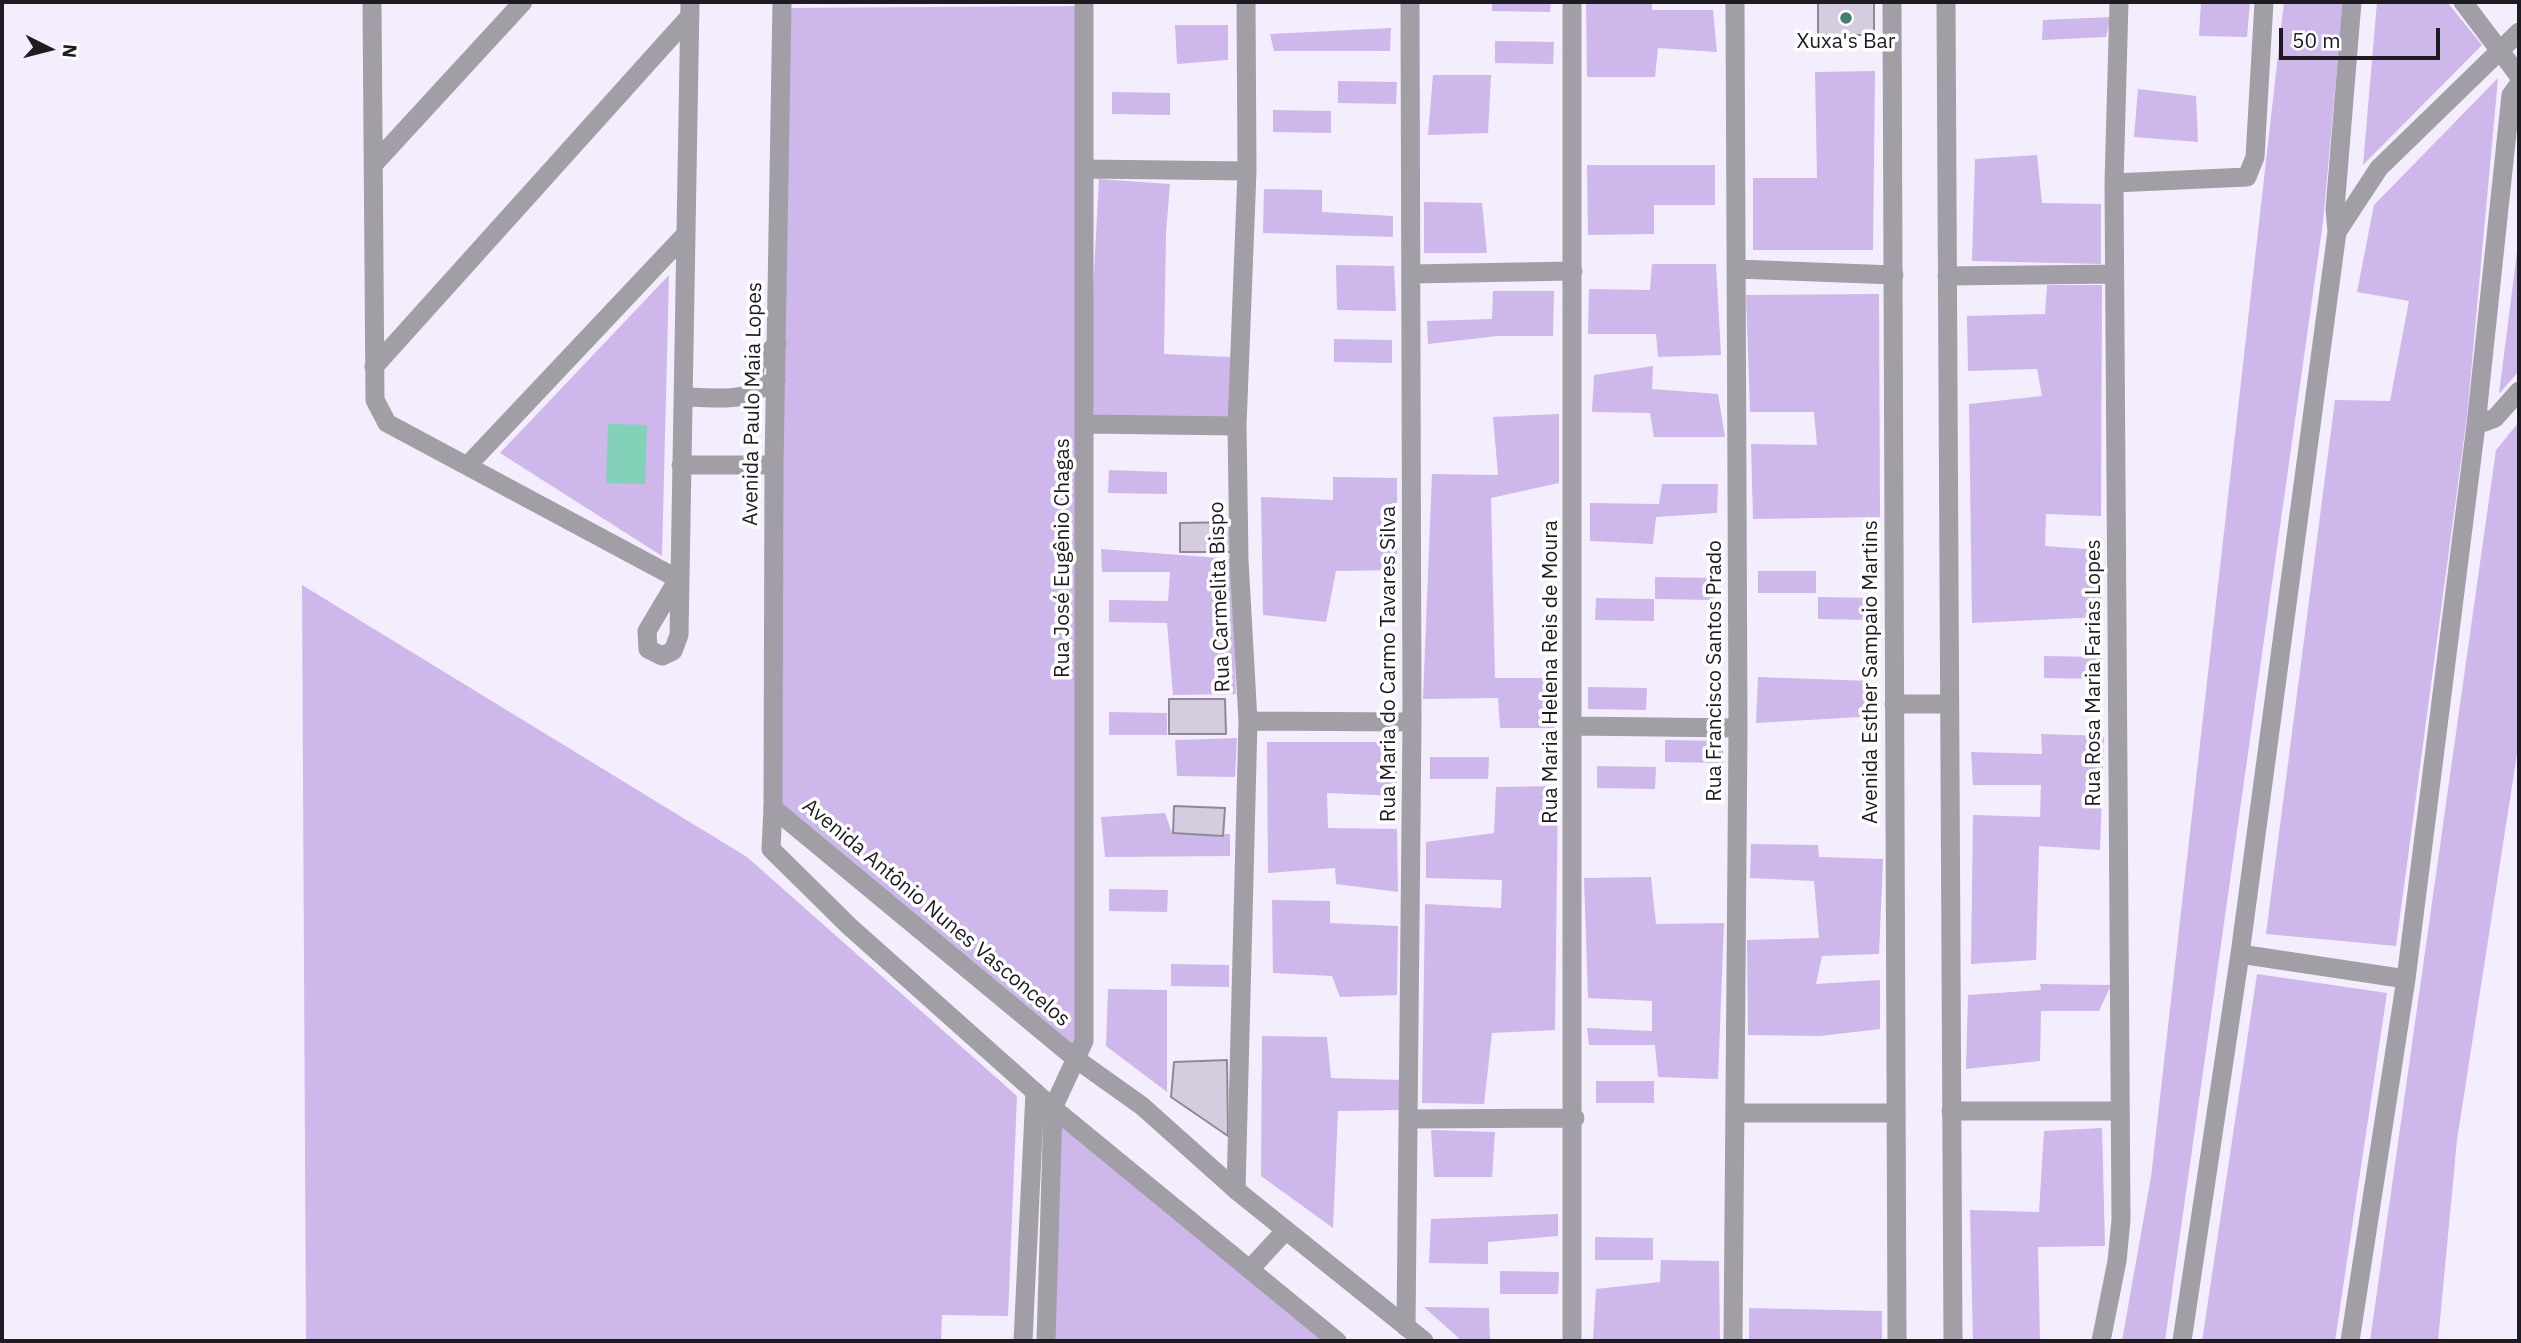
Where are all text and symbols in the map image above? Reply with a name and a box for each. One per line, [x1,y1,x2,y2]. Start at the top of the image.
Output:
marker: Xuxa's Bar [1838,10,1854,26]
north arrow [14,14,84,84]
scale bar [2283,14,2444,58]
text: 50 m [2292,26,2341,54]
place label: Xuxa's Bar [1796,29,1896,55]
text: N [57,43,83,59]
street label: Avenida Paulo Maia Lopes [738,282,768,526]
street label: Rua José Eugênio Chagas [1050,438,1076,678]
street label: Rua Carmelita Bispo [1204,501,1236,693]
street label: Rua Maria do Carmo Tavares Silva [1376,506,1402,822]
street label: Rua Maria Helena Reis de Moura [1538,520,1564,824]
street label: Avenida Esther Sampaio Martins [1858,520,1884,824]
street label: Rua Rosa Maria Farias Lopes [2081,539,2107,807]
street label: Rua Francisco Santos Prado [1702,540,1728,802]
street label: Avenida Antônio Nunes Vasconcelos [797,794,1075,1032]

